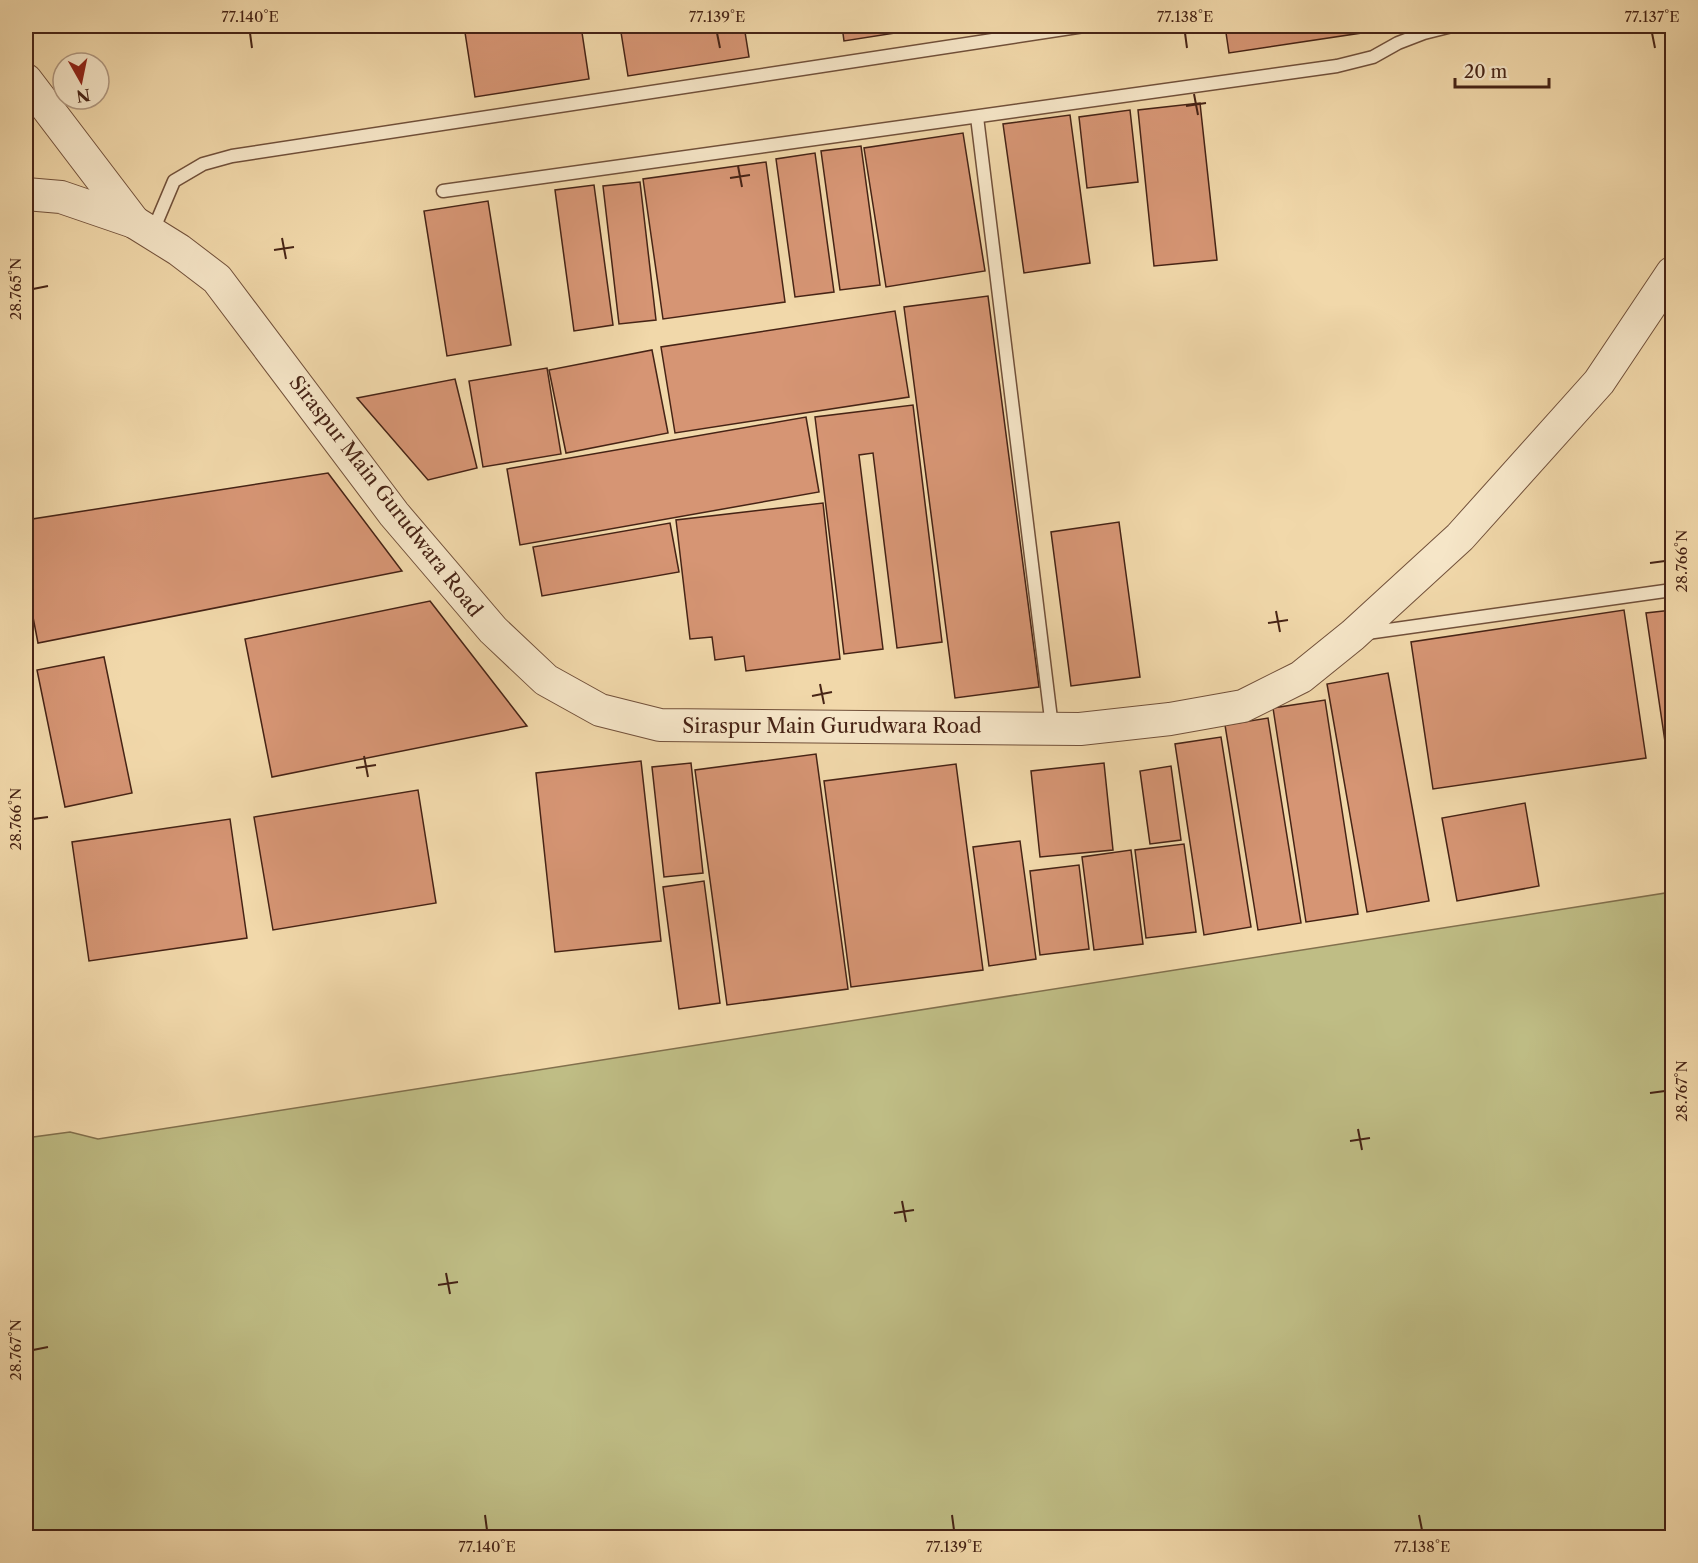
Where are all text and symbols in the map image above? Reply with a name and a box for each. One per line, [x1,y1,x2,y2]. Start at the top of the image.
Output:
text: 77.140°E [221,7,279,26]
text: 77.139°E [689,7,745,26]
text: 77.138°E [1157,7,1213,26]
text: 77.137°E [1624,7,1680,26]
north arrow [51,51,111,111]
scale bar [1455,51,1550,89]
text: 20 m [1464,61,1508,83]
text: N [75,85,92,107]
text: 28.765°N [6,258,25,320]
street label: Siraspur Main Gurudwara Road [284,371,488,621]
text: 28.766°N [1672,530,1691,593]
street label: Siraspur Main Gurudwara Road [682,714,982,738]
text: 28.766°N [6,788,25,851]
text: 28.767°N [1672,1060,1691,1122]
text: 28.767°N [6,1319,25,1381]
text: 77.140°E [458,1537,516,1556]
text: 77.139°E [926,1537,982,1556]
text: 77.138°E [1394,1537,1450,1556]

